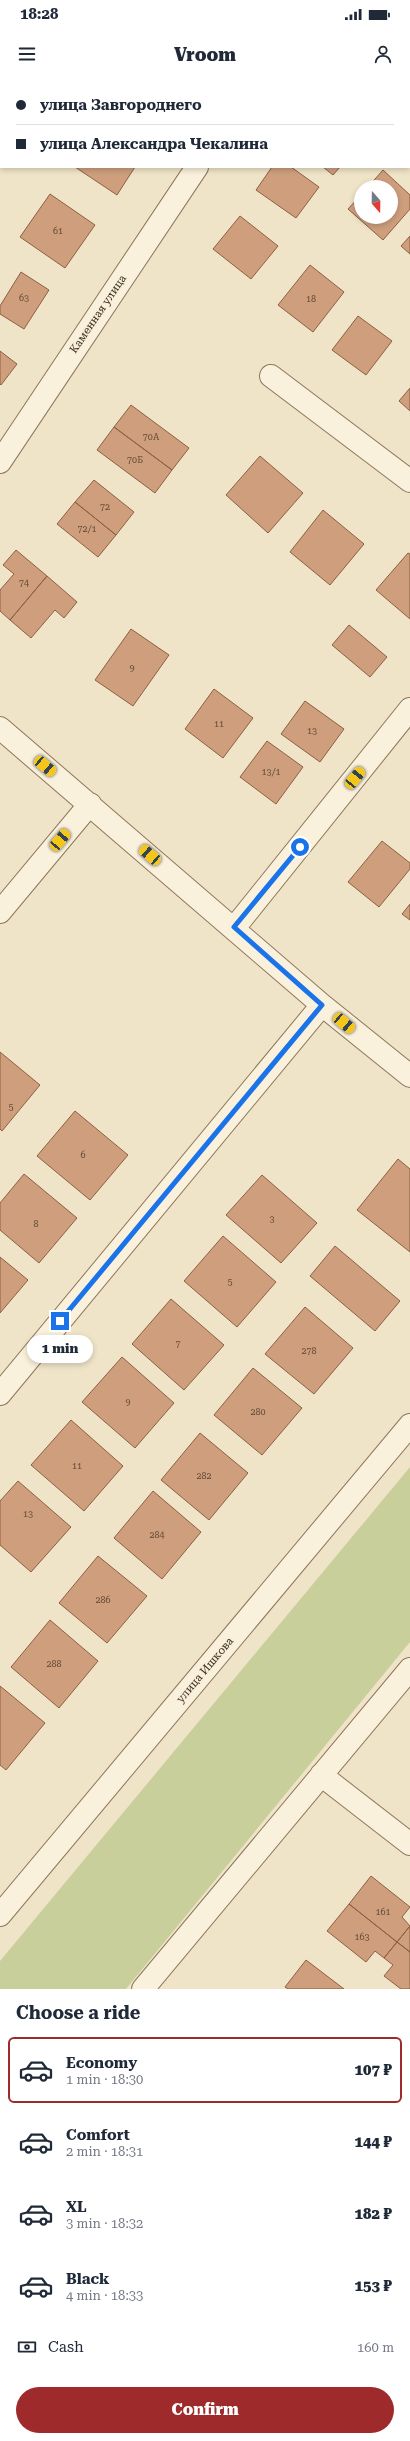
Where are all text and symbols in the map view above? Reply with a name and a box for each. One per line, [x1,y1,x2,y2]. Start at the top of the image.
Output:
text: 18:28 [20,5,58,23]
icon: menu [16,43,38,65]
icon: person [372,43,394,65]
text: Vroom [174,44,236,65]
text: улица Завгороднего [40,96,202,114]
text: улица Александра Чекалина [40,135,268,153]
north arrow [354,180,398,224]
map controls [354,180,398,224]
house number: 61 [53,226,63,236]
street label: Каменная улица [67,272,129,356]
house number: 63 [19,293,29,303]
house number: 18 [306,294,316,304]
house number: 70А [143,432,160,442]
house number: 70Б [127,455,143,465]
house number: 72 [100,502,110,512]
house number: 72/1 [78,524,96,534]
house number: 74 [19,578,29,588]
house number: 9 [129,663,135,673]
house number: 11 [214,719,224,729]
house number: 13 [307,726,317,736]
car [32,754,58,778]
car [343,765,367,791]
house number: 13/1 [262,767,280,777]
car [48,827,72,853]
route start [291,838,309,856]
car [137,843,163,867]
car [331,1011,357,1035]
house number: 5 [8,1102,14,1112]
house number: 6 [80,1150,86,1160]
house number: 3 [269,1214,275,1224]
house number: 8 [33,1219,39,1229]
house number: 5 [227,1277,233,1287]
route end [51,1312,69,1330]
callout: 1 min [27,1335,93,1363]
house number: 7 [175,1339,181,1349]
text: 1 min [42,1341,78,1356]
house number: 278 [301,1346,317,1356]
house number: 9 [125,1397,131,1407]
house number: 280 [250,1407,266,1417]
house number: 11 [72,1461,82,1471]
house number: 282 [196,1471,212,1481]
house number: 13 [23,1509,33,1519]
house number: 284 [149,1530,165,1540]
house number: 286 [95,1595,111,1605]
street label: улица Ишкова [174,1635,236,1705]
house number: 288 [46,1659,62,1669]
house number: 161 [375,1907,391,1917]
house number: 163 [354,1932,370,1942]
text: Choose a ride [16,2002,140,2023]
icon: car [18,2052,54,2088]
text: Economy [66,2054,137,2072]
text: 107 ₽ [355,2061,392,2079]
text: 1 min · 18:30 [66,2072,143,2087]
icon: car [18,2124,54,2160]
text: Comfort [66,2126,130,2144]
text: 144 ₽ [355,2133,392,2151]
text: 2 min · 18:31 [66,2144,143,2159]
icon: car [18,2196,54,2232]
text: XL [66,2198,87,2216]
text: 182 ₽ [355,2205,392,2223]
text: 3 min · 18:32 [66,2216,143,2231]
icon: car [18,2268,54,2304]
text: Black [66,2270,109,2288]
text: 153 ₽ [355,2277,392,2295]
text: 4 min · 18:33 [66,2288,143,2303]
icon: cash [16,2336,38,2358]
text: Cash [48,2338,84,2356]
text: 160 m [357,2340,394,2355]
button: Confirm [16,2387,394,2433]

